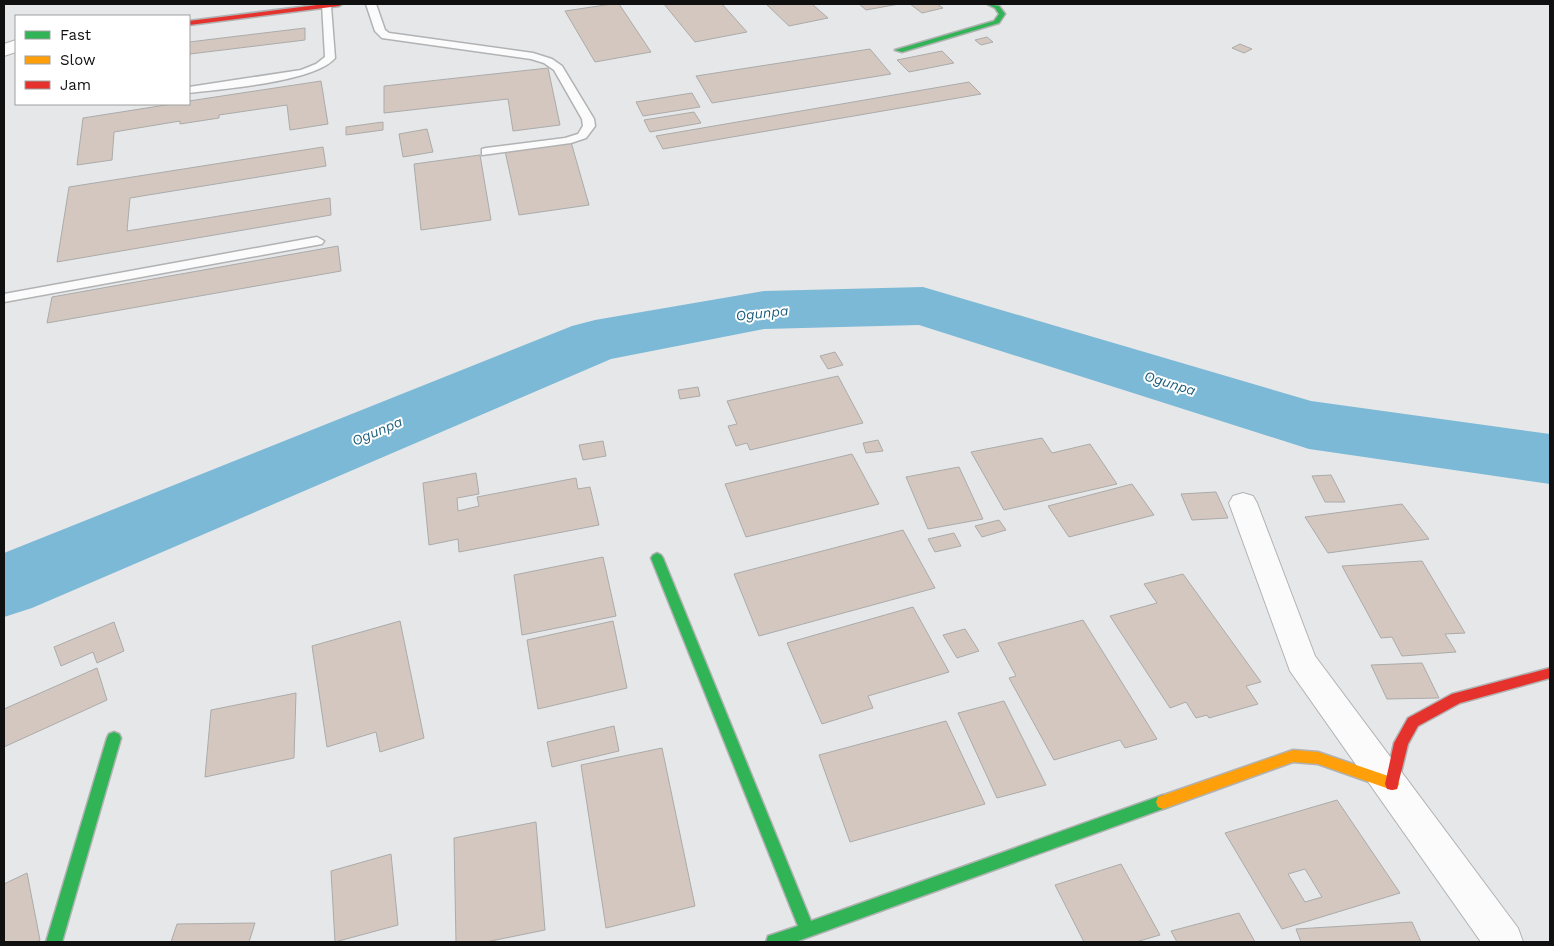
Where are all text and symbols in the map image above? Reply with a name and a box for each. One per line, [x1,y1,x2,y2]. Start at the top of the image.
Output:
legend [15,15,190,105]
text: Fast [60,26,92,44]
text: Slow [60,51,96,69]
text: Jam [60,76,91,94]
water label: Ogunpa [735,302,790,324]
water label: Ogunpa [1142,368,1198,399]
water label: Ogunpa [349,413,405,449]

